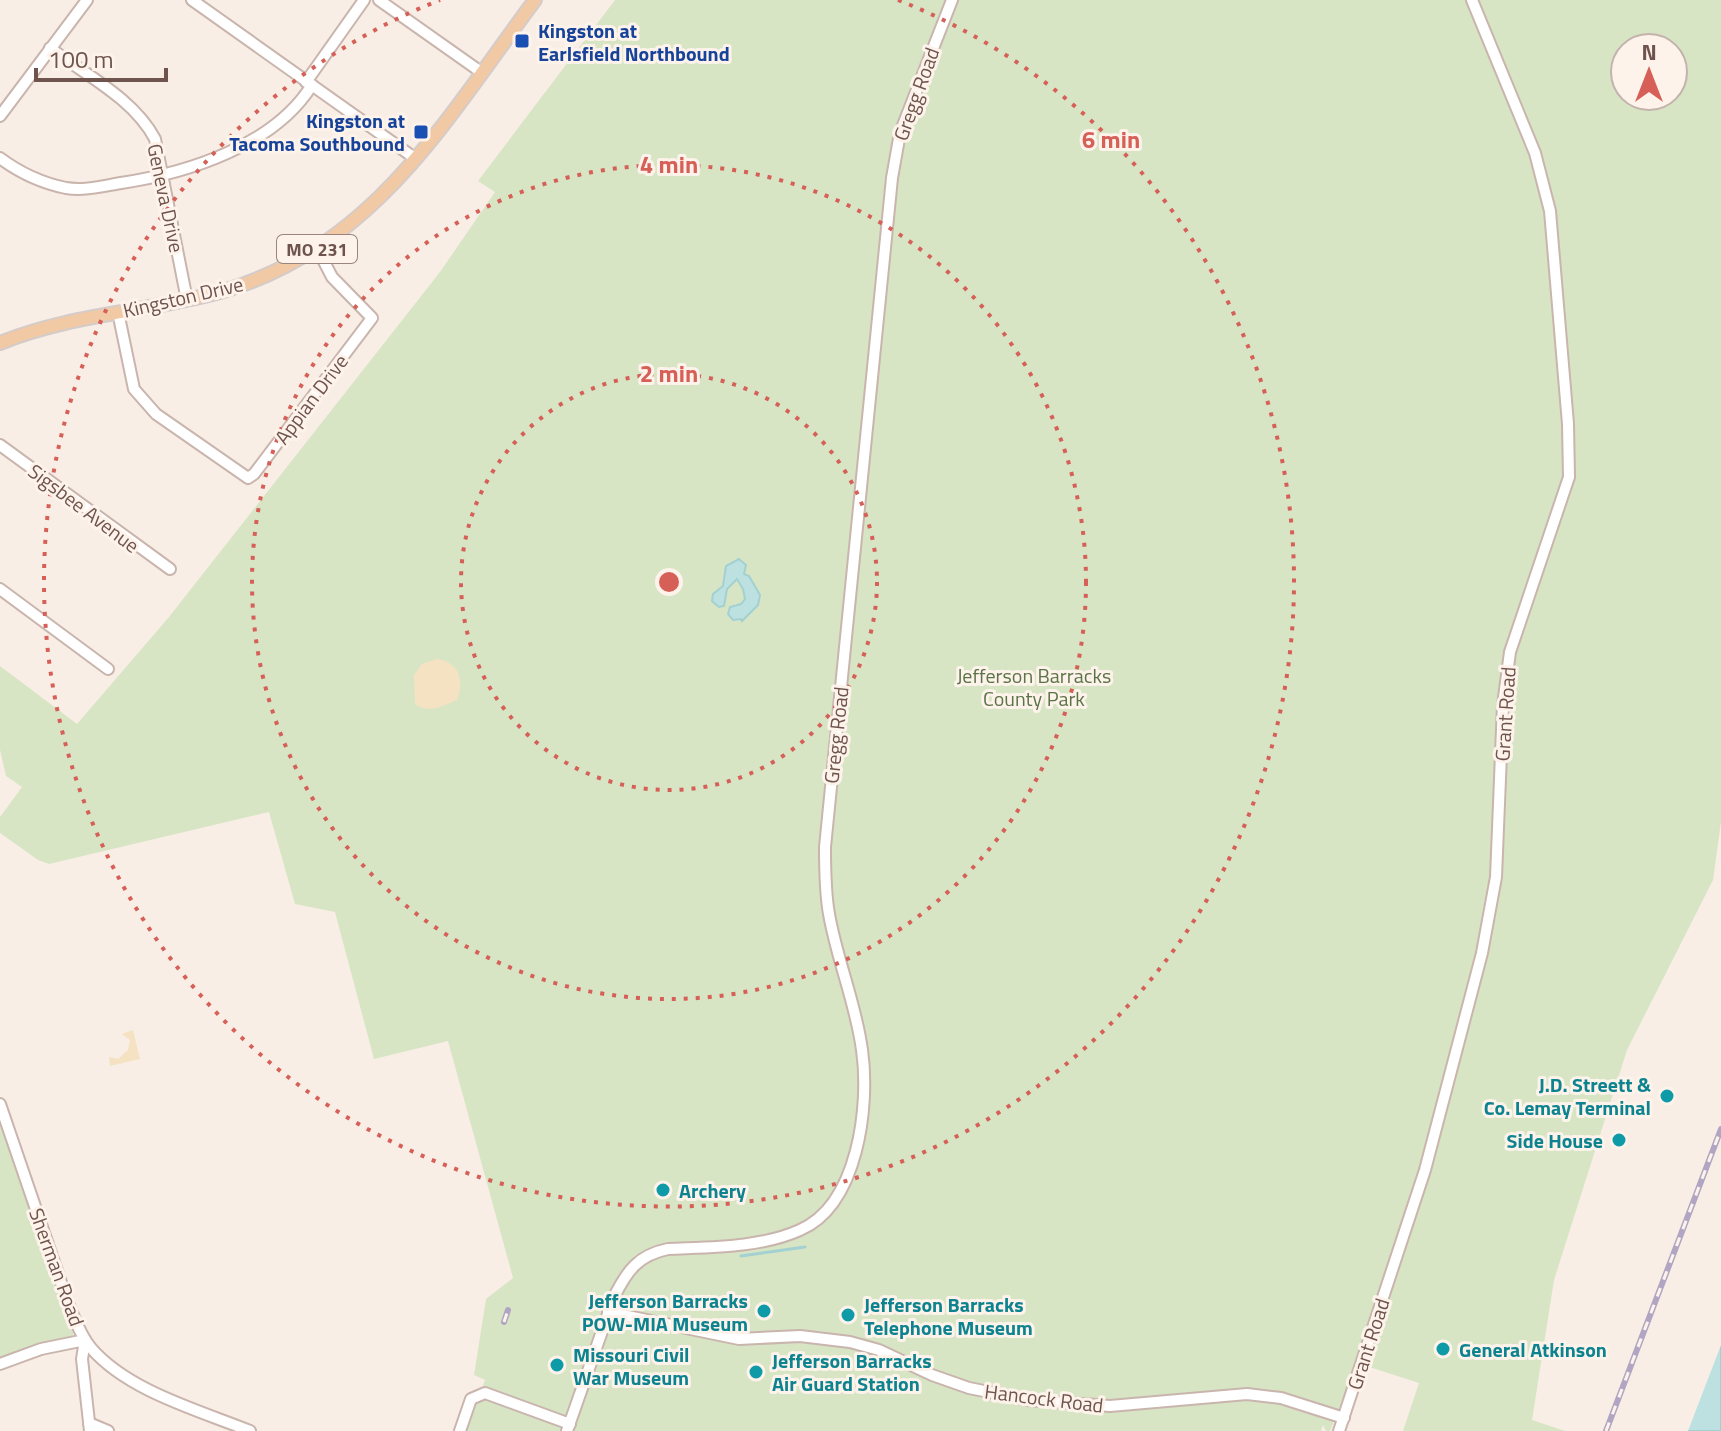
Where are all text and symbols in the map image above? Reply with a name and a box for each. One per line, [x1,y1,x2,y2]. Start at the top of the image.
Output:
place label: Kingston at Earlsfield Northbound [538,15,730,69]
scale bar [36,32,166,82]
marker: Kingston at Earlsfield Northbound [513,32,531,50]
north arrow [1609,32,1689,112]
text: N [1641,35,1657,69]
text: 100 m [48,41,114,77]
street label: Gregg Road [885,43,947,145]
place label: Kingston at Tacoma Southbound [229,105,405,159]
text: 6 min [1082,121,1140,157]
marker: Kingston at Tacoma Southbound [412,123,430,141]
street label: Geneva Drive [139,141,193,255]
text: 4 min [640,146,698,182]
road number: MO 231 [277,235,357,263]
street label: Kingston Drive [120,268,246,326]
street label: Appian Drive [267,347,355,451]
text: 2 min [640,355,698,391]
street label: Sigsbee Avenue [22,456,146,560]
centre of rings [655,568,683,596]
park label: Jefferson Barracks County Park [957,660,1111,714]
street label: Grant Road [1486,666,1524,762]
street label: Gregg Road [815,685,857,785]
place label: J.D. Streett & Co. Lemay Terminal [1484,1069,1651,1123]
marker: J.D. Streett & Co. Lemay Terminal [1658,1087,1676,1105]
place label: Side House [1507,1125,1603,1156]
marker: Side House [1610,1131,1628,1149]
place label: Archery [679,1175,746,1206]
marker: Archery [654,1181,672,1199]
street label: Sherman Road [21,1204,93,1330]
place label: Jefferson Barracks POW-MIA Museum [582,1285,748,1339]
place label: Jefferson Barracks Telephone Museum [864,1289,1033,1343]
street label: Grant Road [1339,1294,1397,1394]
marker: Jefferson Barracks POW-MIA Museum [755,1302,773,1320]
marker: Jefferson Barracks Telephone Museum [839,1306,857,1324]
place label: General Atkinson [1459,1334,1607,1365]
place label: Missouri Civil War Museum [573,1339,689,1393]
marker: General Atkinson [1434,1340,1452,1358]
place label: Jefferson Barracks Air Guard Station [772,1345,932,1399]
marker: Missouri Civil War Museum [548,1356,566,1374]
marker: Jefferson Barracks Air Guard Station [747,1363,765,1381]
street label: Hancock Road [983,1375,1105,1421]

